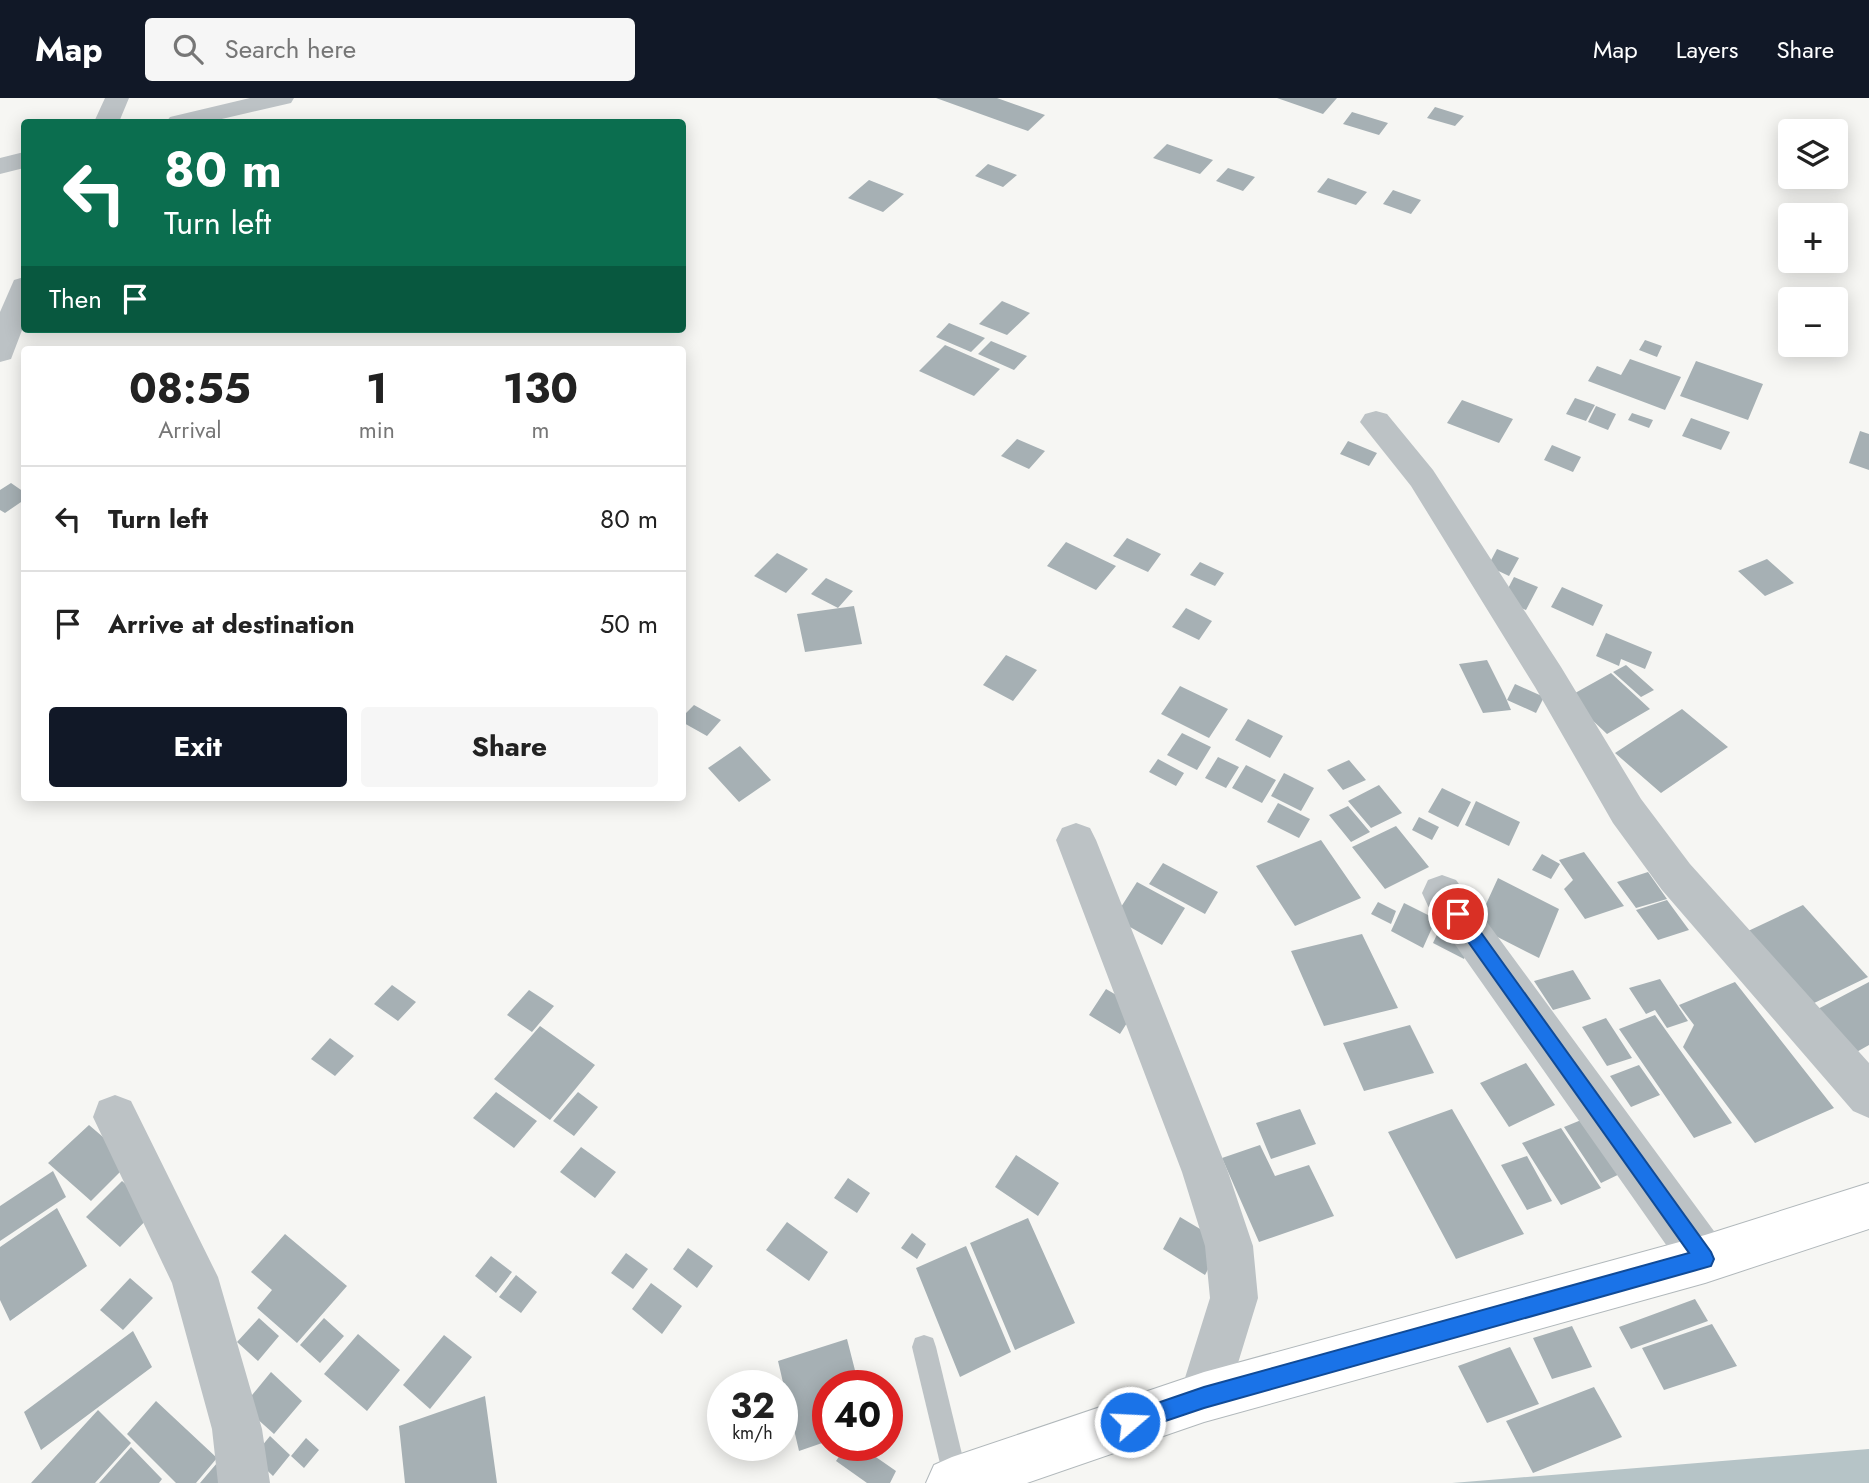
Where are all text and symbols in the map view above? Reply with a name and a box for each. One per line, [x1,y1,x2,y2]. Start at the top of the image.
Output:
search box [145,18,635,81]
text: Map [35,26,103,73]
icon: search [169,30,207,68]
text: Search here [225,30,356,68]
text: Map [1593,32,1638,67]
text: Layers [1676,32,1738,67]
text: Share [1776,32,1834,67]
map controls [1778,119,1848,357]
button: layers [1778,119,1848,189]
text: 80 m [164,135,282,205]
icon: left [49,147,140,238]
text: Turn left [164,200,271,246]
button: + [1778,203,1848,273]
text: Then [49,280,102,318]
icon: arrive [116,280,154,318]
button: − [1778,287,1848,357]
text: 08:55 [129,358,251,419]
text: 1 [366,358,387,419]
text: 130 [503,358,578,419]
text: Arrival [158,413,222,447]
text: min [359,413,395,447]
text: m [531,413,549,447]
icon: left [49,500,87,538]
text: Turn left [108,500,208,538]
text: 80 m [600,500,658,538]
icon: arrive [49,605,87,643]
text: Arrive at destination [108,605,355,643]
text: 50 m [600,605,658,643]
button: Exit [49,707,347,787]
button: Share [361,707,658,787]
pin [1428,884,1488,944]
icon: arrive [1439,895,1477,933]
speed limit sign: 40 [812,1370,903,1461]
text: 32 [730,1381,775,1431]
position arrow [1093,1385,1167,1459]
text: km/h [732,1420,773,1446]

